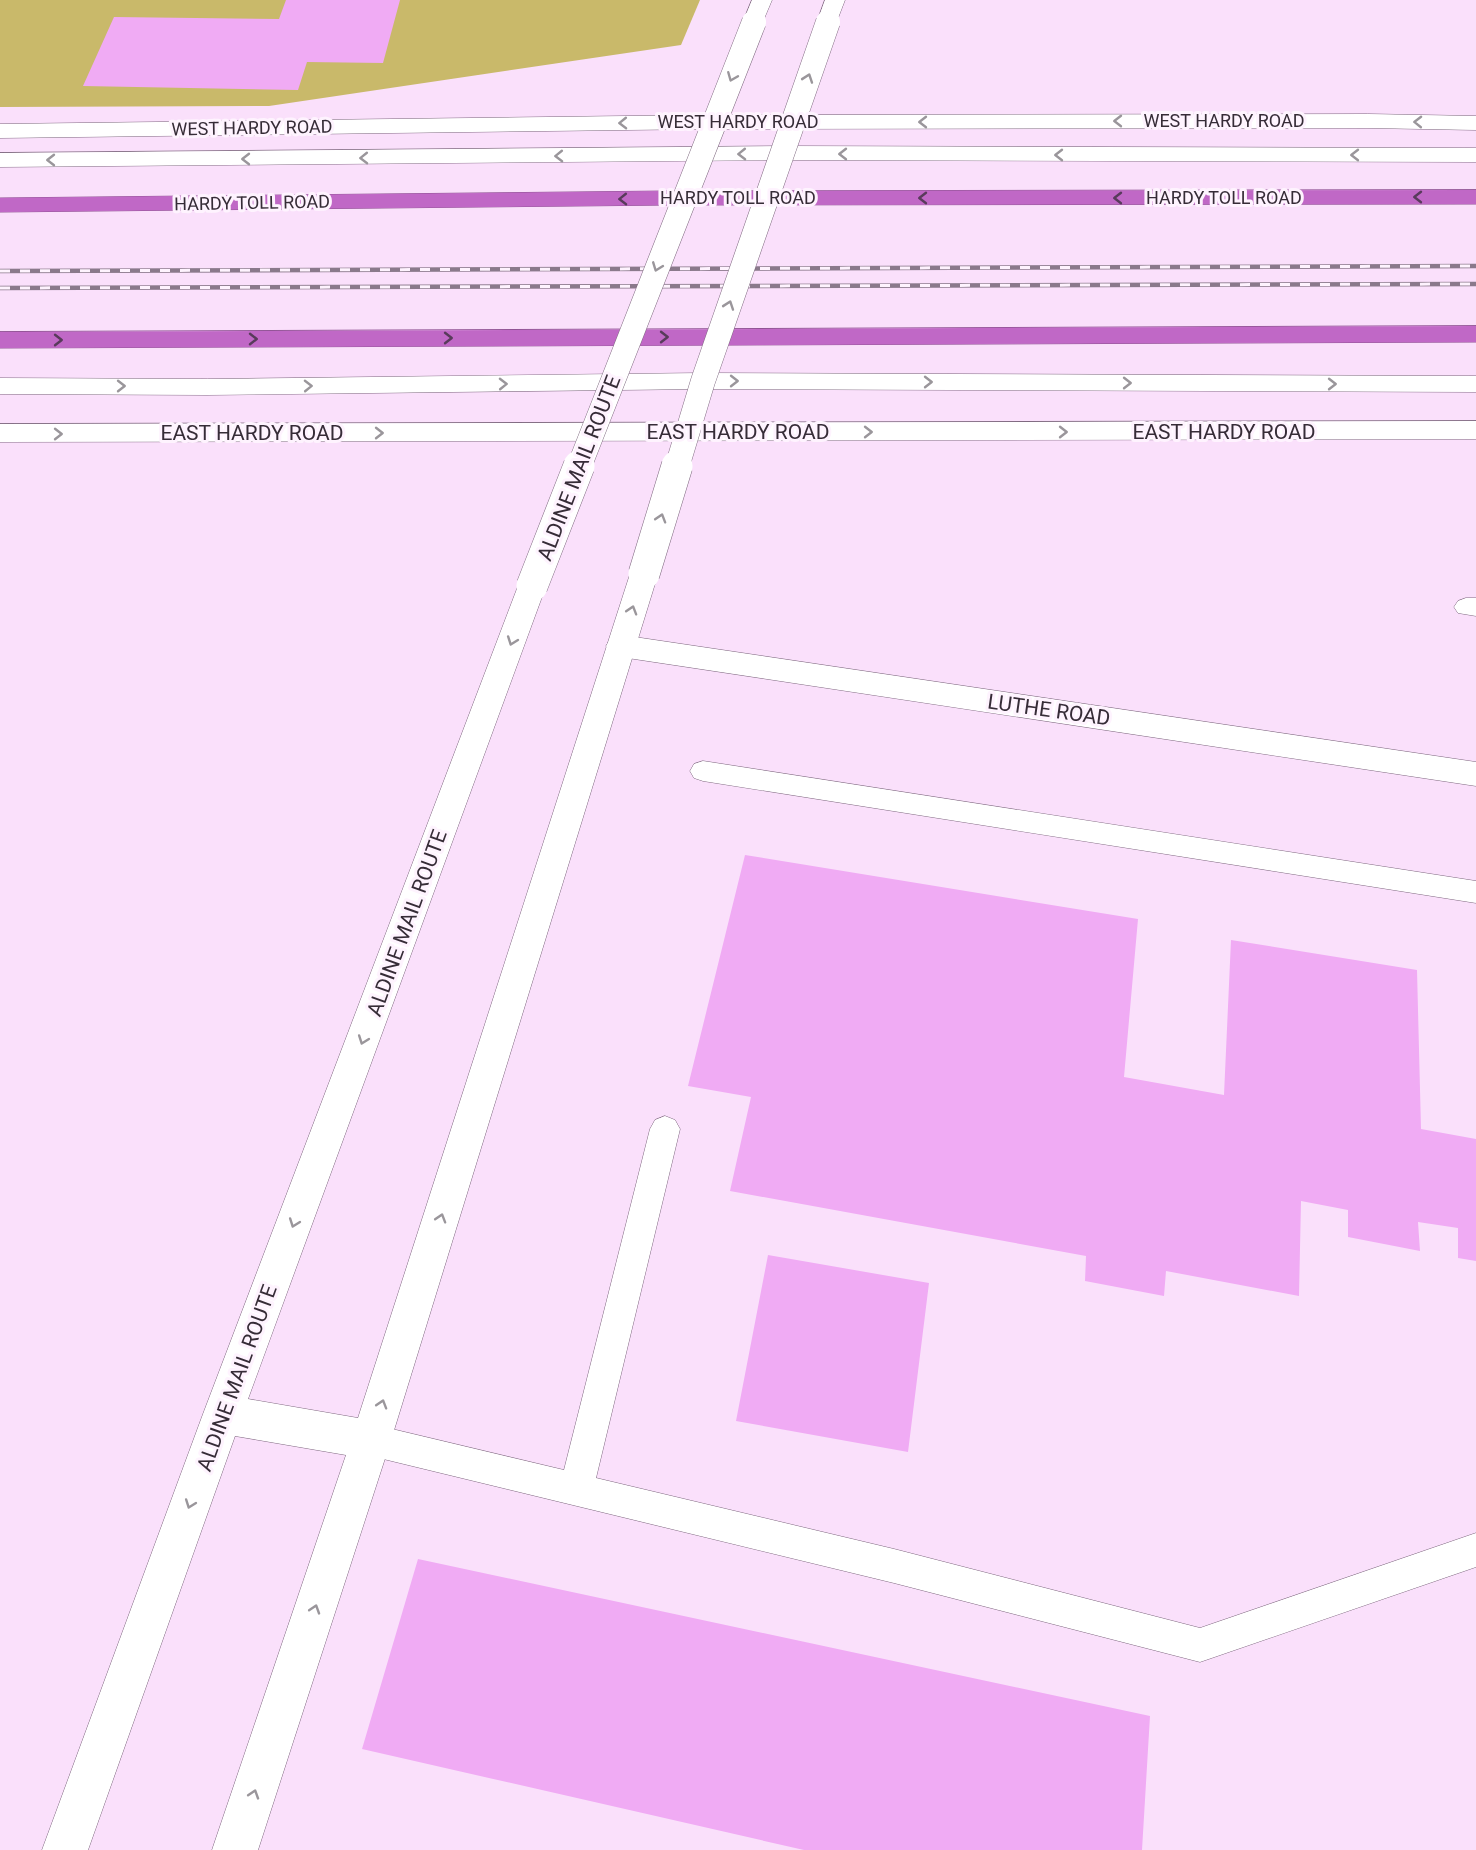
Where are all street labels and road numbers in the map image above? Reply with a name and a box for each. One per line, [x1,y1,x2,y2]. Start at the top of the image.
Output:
street label: WEST HARDY ROAD [1143,110,1305,131]
street label: WEST HARDY ROAD [657,111,819,132]
street label: WEST HARDY ROAD [171,116,333,139]
street label: HARDY TOLL ROAD [660,187,816,208]
street label: HARDY TOLL ROAD [1146,187,1302,208]
street label: HARDY TOLL ROAD [174,191,330,214]
street label: ALDINE MAIL ROUTE [533,372,625,564]
street label: EAST HARDY ROAD [646,420,830,444]
street label: EAST HARDY ROAD [1132,420,1316,444]
street label: EAST HARDY ROAD [160,421,344,445]
street label: LUTHE ROAD [986,690,1112,730]
street label: ALDINE MAIL ROUTE [362,826,452,1019]
street label: ALDINE MAIL ROUTE [192,1281,282,1474]

